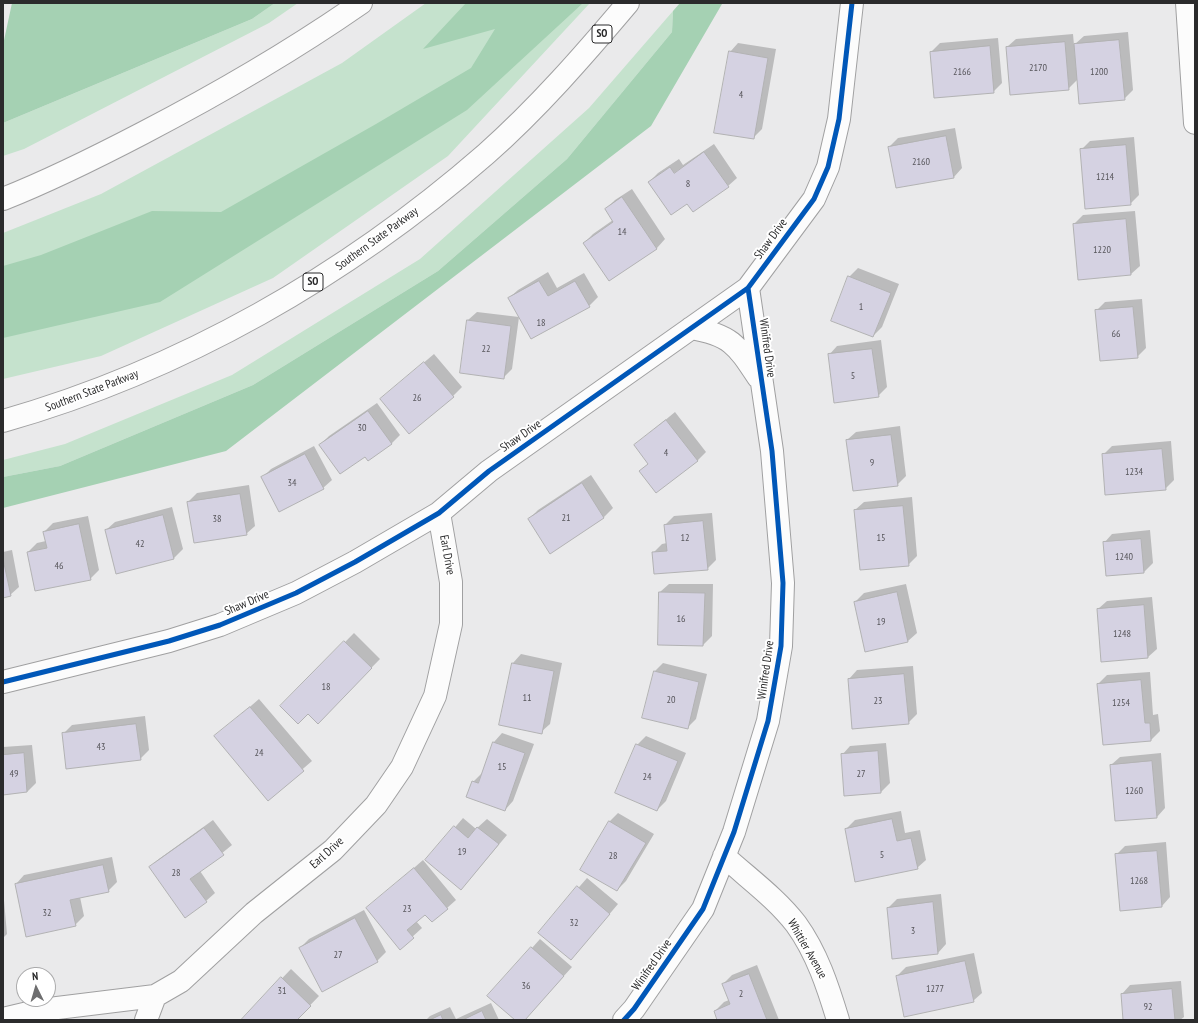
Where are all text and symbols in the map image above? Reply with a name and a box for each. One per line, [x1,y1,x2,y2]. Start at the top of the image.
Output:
road number: SO [592,25,612,43]
house number: 2170 [1029,62,1047,74]
house number: 2166 [953,66,971,78]
house number: 1200 [1090,66,1108,78]
house number: 4 [739,89,743,101]
house number: 2160 [912,156,930,168]
house number: 1214 [1096,171,1114,183]
house number: 8 [686,178,690,190]
street label: Southern State Parkway [333,204,421,274]
street label: Shaw Drive [751,216,791,262]
house number: 14 [618,226,626,238]
house number: 1220 [1093,244,1111,256]
road number: SO [303,273,323,291]
house number: 1 [859,301,863,313]
house number: 18 [537,317,545,329]
street label: Winifred Drive [756,318,778,378]
house number: 66 [1112,328,1120,340]
house number: 22 [482,343,490,355]
street label: Southern State Parkway [44,367,140,415]
house number: 5 [851,370,855,382]
house number: 26 [413,392,421,404]
street label: Shaw Drive [498,417,544,455]
house number: 30 [358,422,366,434]
house number: 4 [664,447,668,459]
house number: 9 [870,457,874,469]
house number: 1234 [1125,466,1143,478]
house number: 34 [288,477,296,489]
house number: 21 [562,512,570,524]
house number: 38 [213,513,221,525]
house number: 12 [681,532,689,544]
house number: 15 [877,532,885,544]
street label: Earl Drive [436,534,458,576]
house number: 42 [136,538,144,550]
house number: 1240 [1115,551,1133,563]
house number: 46 [55,560,63,572]
street label: Shaw Drive [223,587,271,619]
house number: 16 [677,613,685,625]
house number: 19 [877,616,885,628]
house number: 1248 [1113,628,1131,640]
street label: Winifred Drive [755,640,777,700]
house number: 18 [322,681,330,693]
house number: 11 [523,692,531,704]
house number: 20 [667,694,675,706]
house number: 23 [874,695,882,707]
house number: 1254 [1112,697,1130,709]
house number: 43 [97,741,105,753]
house number: 24 [255,747,263,759]
house number: 15 [498,761,506,773]
house number: 49 [10,768,18,780]
house number: 27 [857,768,865,780]
house number: 24 [643,771,651,783]
house number: 1260 [1125,785,1143,797]
street label: Earl Drive [307,834,347,872]
house number: 19 [458,846,466,858]
house number: 5 [880,849,884,861]
house number: 28 [609,850,617,862]
house number: 28 [172,867,180,879]
house number: 1268 [1130,875,1148,887]
house number: 23 [403,903,411,915]
house number: 32 [43,907,51,919]
house number: 32 [570,917,578,929]
street label: Whittier Avenue [784,917,830,981]
house number: 3 [911,925,915,937]
street label: Winifred Drive [629,937,675,993]
house number: 27 [334,949,342,961]
north arrow [16,967,56,1007]
text: N [31,969,39,983]
house number: 36 [522,980,530,992]
house number: 1277 [926,983,944,995]
house number: 31 [278,985,286,997]
house number: 2 [739,988,743,1000]
house number: 92 [1144,1001,1152,1013]

